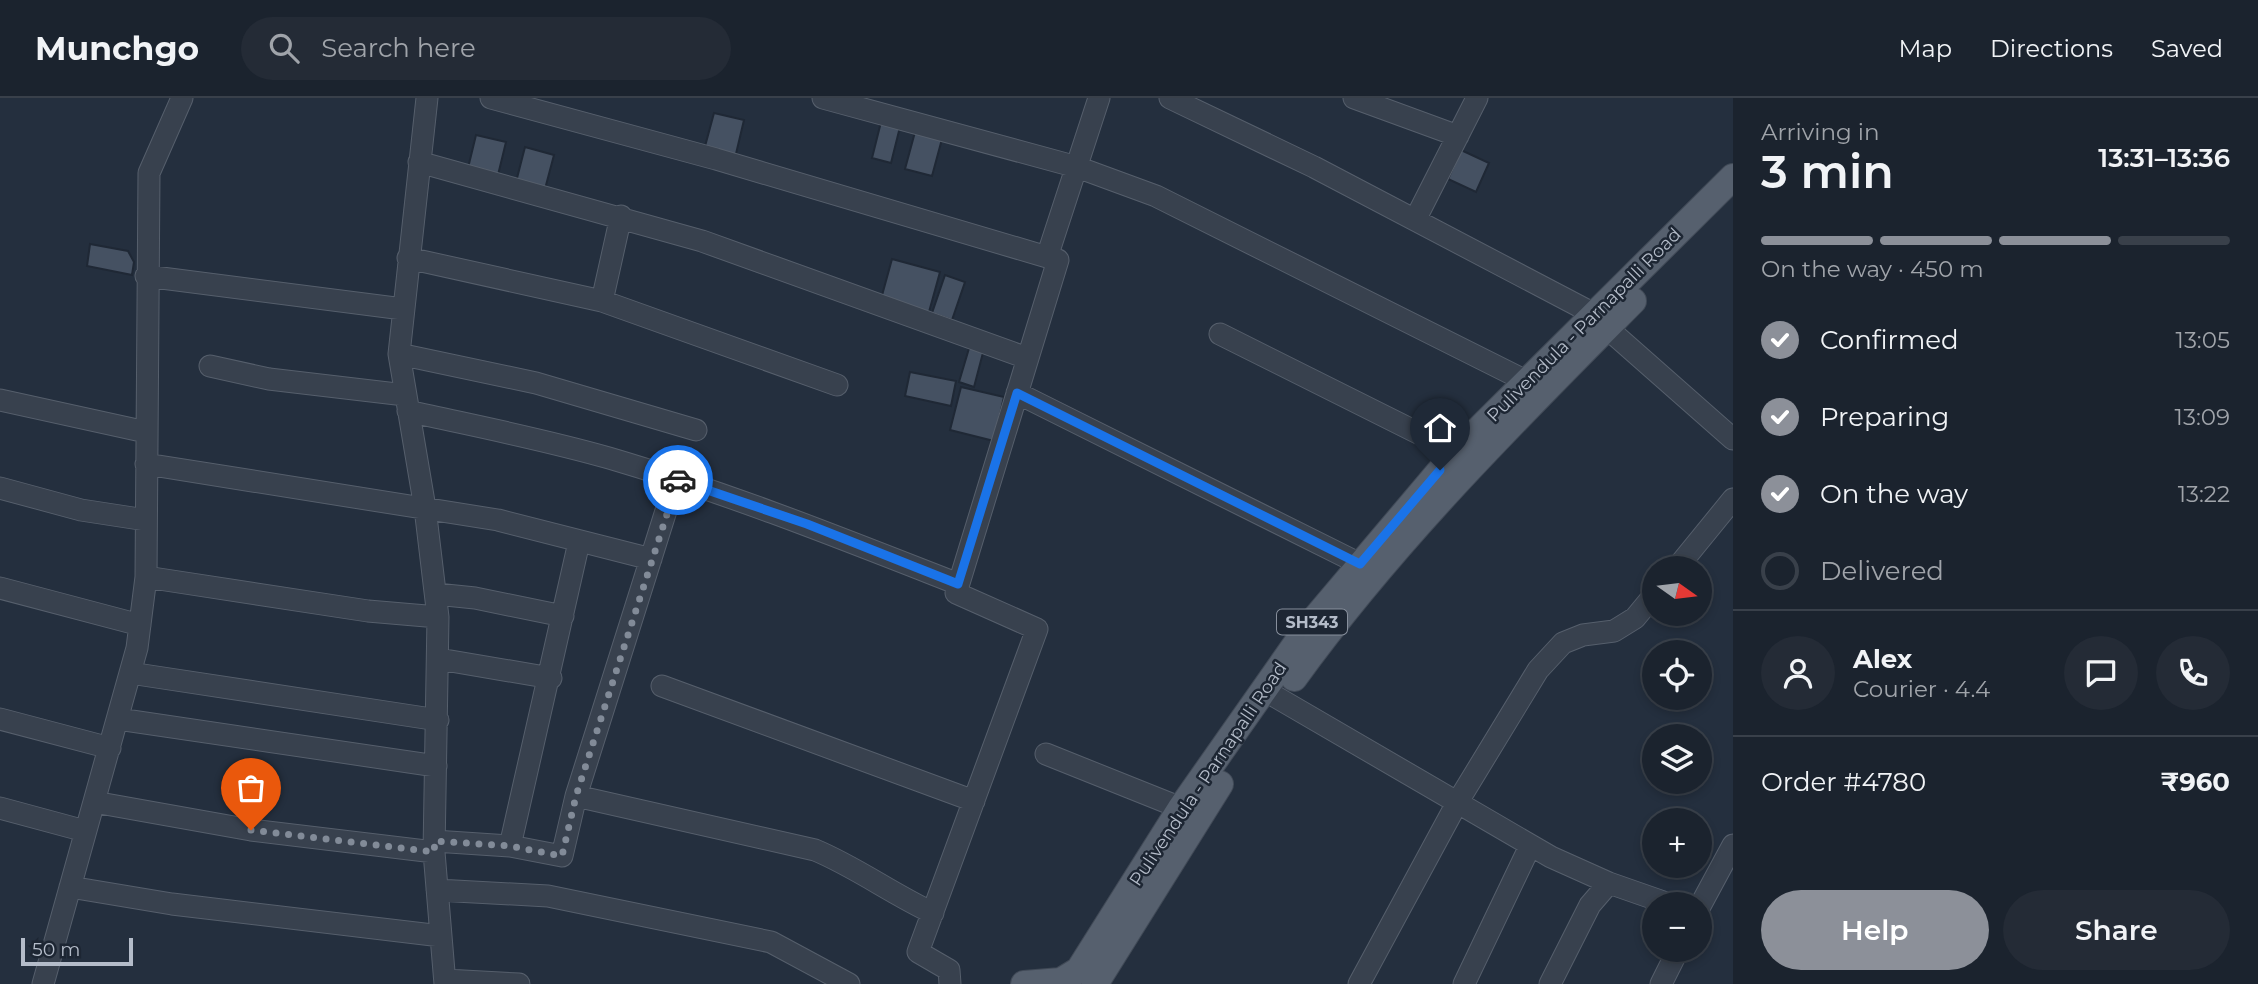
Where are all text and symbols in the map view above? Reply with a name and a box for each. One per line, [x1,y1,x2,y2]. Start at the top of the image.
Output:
search box [241,17,731,80]
text: Munchgo [35,28,199,68]
icon: search [265,29,303,67]
text: Search here [321,32,476,64]
text: Map [1899,34,1952,63]
text: Directions [1990,34,2113,63]
text: Saved [2151,34,2223,63]
text: Arriving in [1761,118,1880,146]
text: 13:31–13:36 [2098,142,2230,174]
text: 3 min [1761,143,1894,200]
street label: Pulivendula - Parnapalli Road [1482,223,1686,427]
text: On the way · 450 m [1761,255,1984,283]
icon: check [1761,321,1799,359]
text: Confirmed [1820,324,1959,356]
text: 13:05 [2176,326,2230,354]
pin [1410,398,1470,470]
icon: check [1761,398,1799,436]
text: Preparing [1820,401,1949,433]
text: 13:09 [2175,403,2230,431]
icon: home [1421,409,1459,447]
courier [643,445,713,515]
icon: car [659,461,697,499]
icon: check [1761,475,1799,513]
text: On the way [1820,478,1968,510]
text: 13:22 [2178,480,2230,508]
text: Delivered [1820,555,1944,587]
north arrow [1642,556,1712,626]
map controls [1642,556,1712,962]
road number: SH343 [1277,610,1347,635]
button: person [1761,636,1835,710]
button: chat [2064,636,2138,710]
button: phone [2156,636,2230,710]
button: locate [1642,640,1712,710]
text: Alex [1853,643,1912,675]
street label: Pulivendula - Parnapalli Road [1125,658,1291,890]
text: Courier · 4.4 [1853,675,1990,703]
button: layers [1642,724,1712,794]
pin [221,758,281,830]
text: Order #4780 [1761,766,1926,798]
text: ₹960 [2160,766,2230,798]
icon: bag [232,769,270,807]
button: + [1642,808,1712,878]
button: Help [1761,890,1989,970]
button: Share [2003,890,2230,970]
button: − [1642,892,1712,962]
scale bar [21,935,133,967]
text: 50 m [32,938,80,961]

